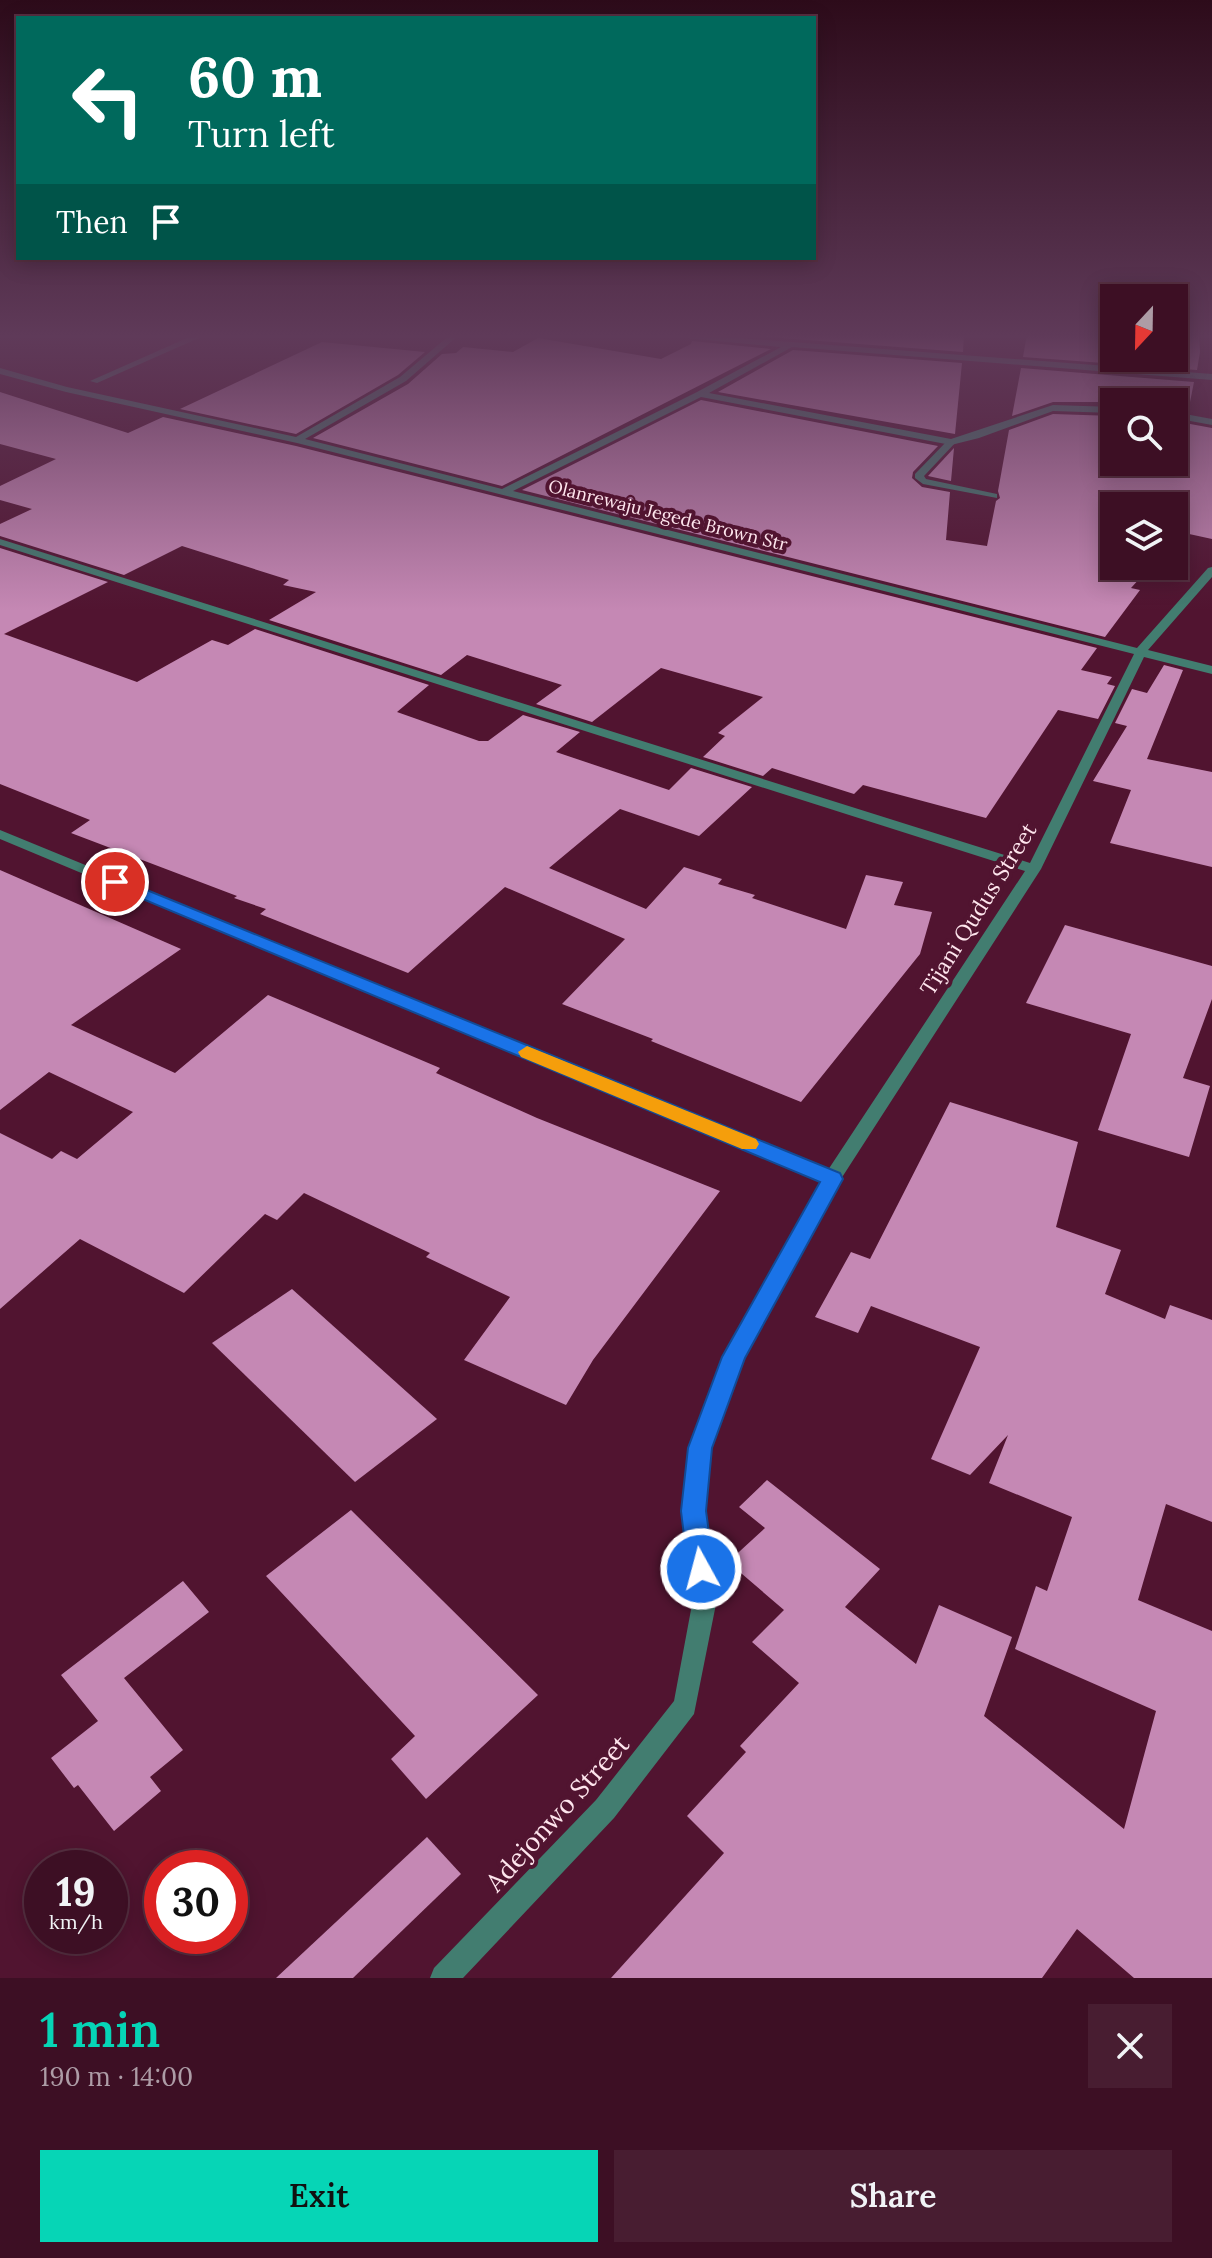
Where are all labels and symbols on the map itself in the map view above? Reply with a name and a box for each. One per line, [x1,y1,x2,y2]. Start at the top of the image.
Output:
north arrow [1100,284,1188,372]
street label: Olanrewaju Jegede Brown Str [546,474,790,556]
street label: Tijani Qudus Street [914,817,1043,1000]
pin [81,848,149,916]
position arrow [659,1527,743,1611]
street label: Adejonwo Street [477,1728,636,1899]
speed limit sign: 30 [144,1850,248,1954]

